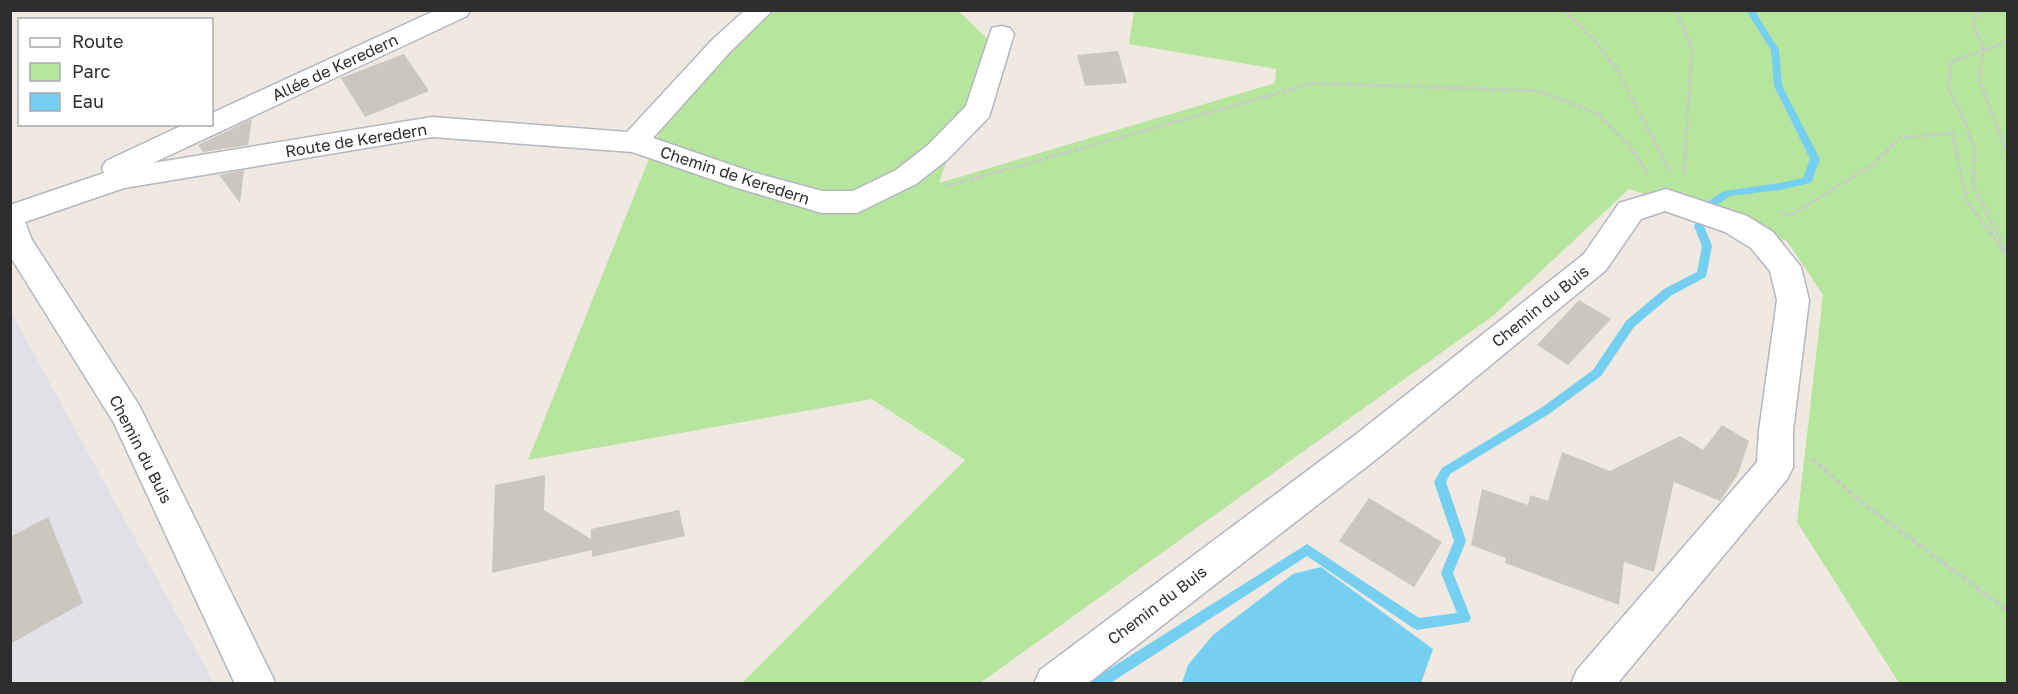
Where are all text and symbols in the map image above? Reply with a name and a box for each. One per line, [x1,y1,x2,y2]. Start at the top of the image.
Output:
legend [18,18,213,126]
street label: Allée de Keredern [269,29,401,105]
text: Route [72,30,123,52]
text: Parc [72,60,111,82]
text: Eau [72,90,104,112]
street label: Route de Keredern [284,119,428,161]
street label: Chemin de Keredern [658,141,812,209]
street label: Chemin du Buis [1487,261,1593,351]
street label: Chemin du Buis [105,391,177,507]
street label: Chemin du Buis [1103,561,1211,649]

